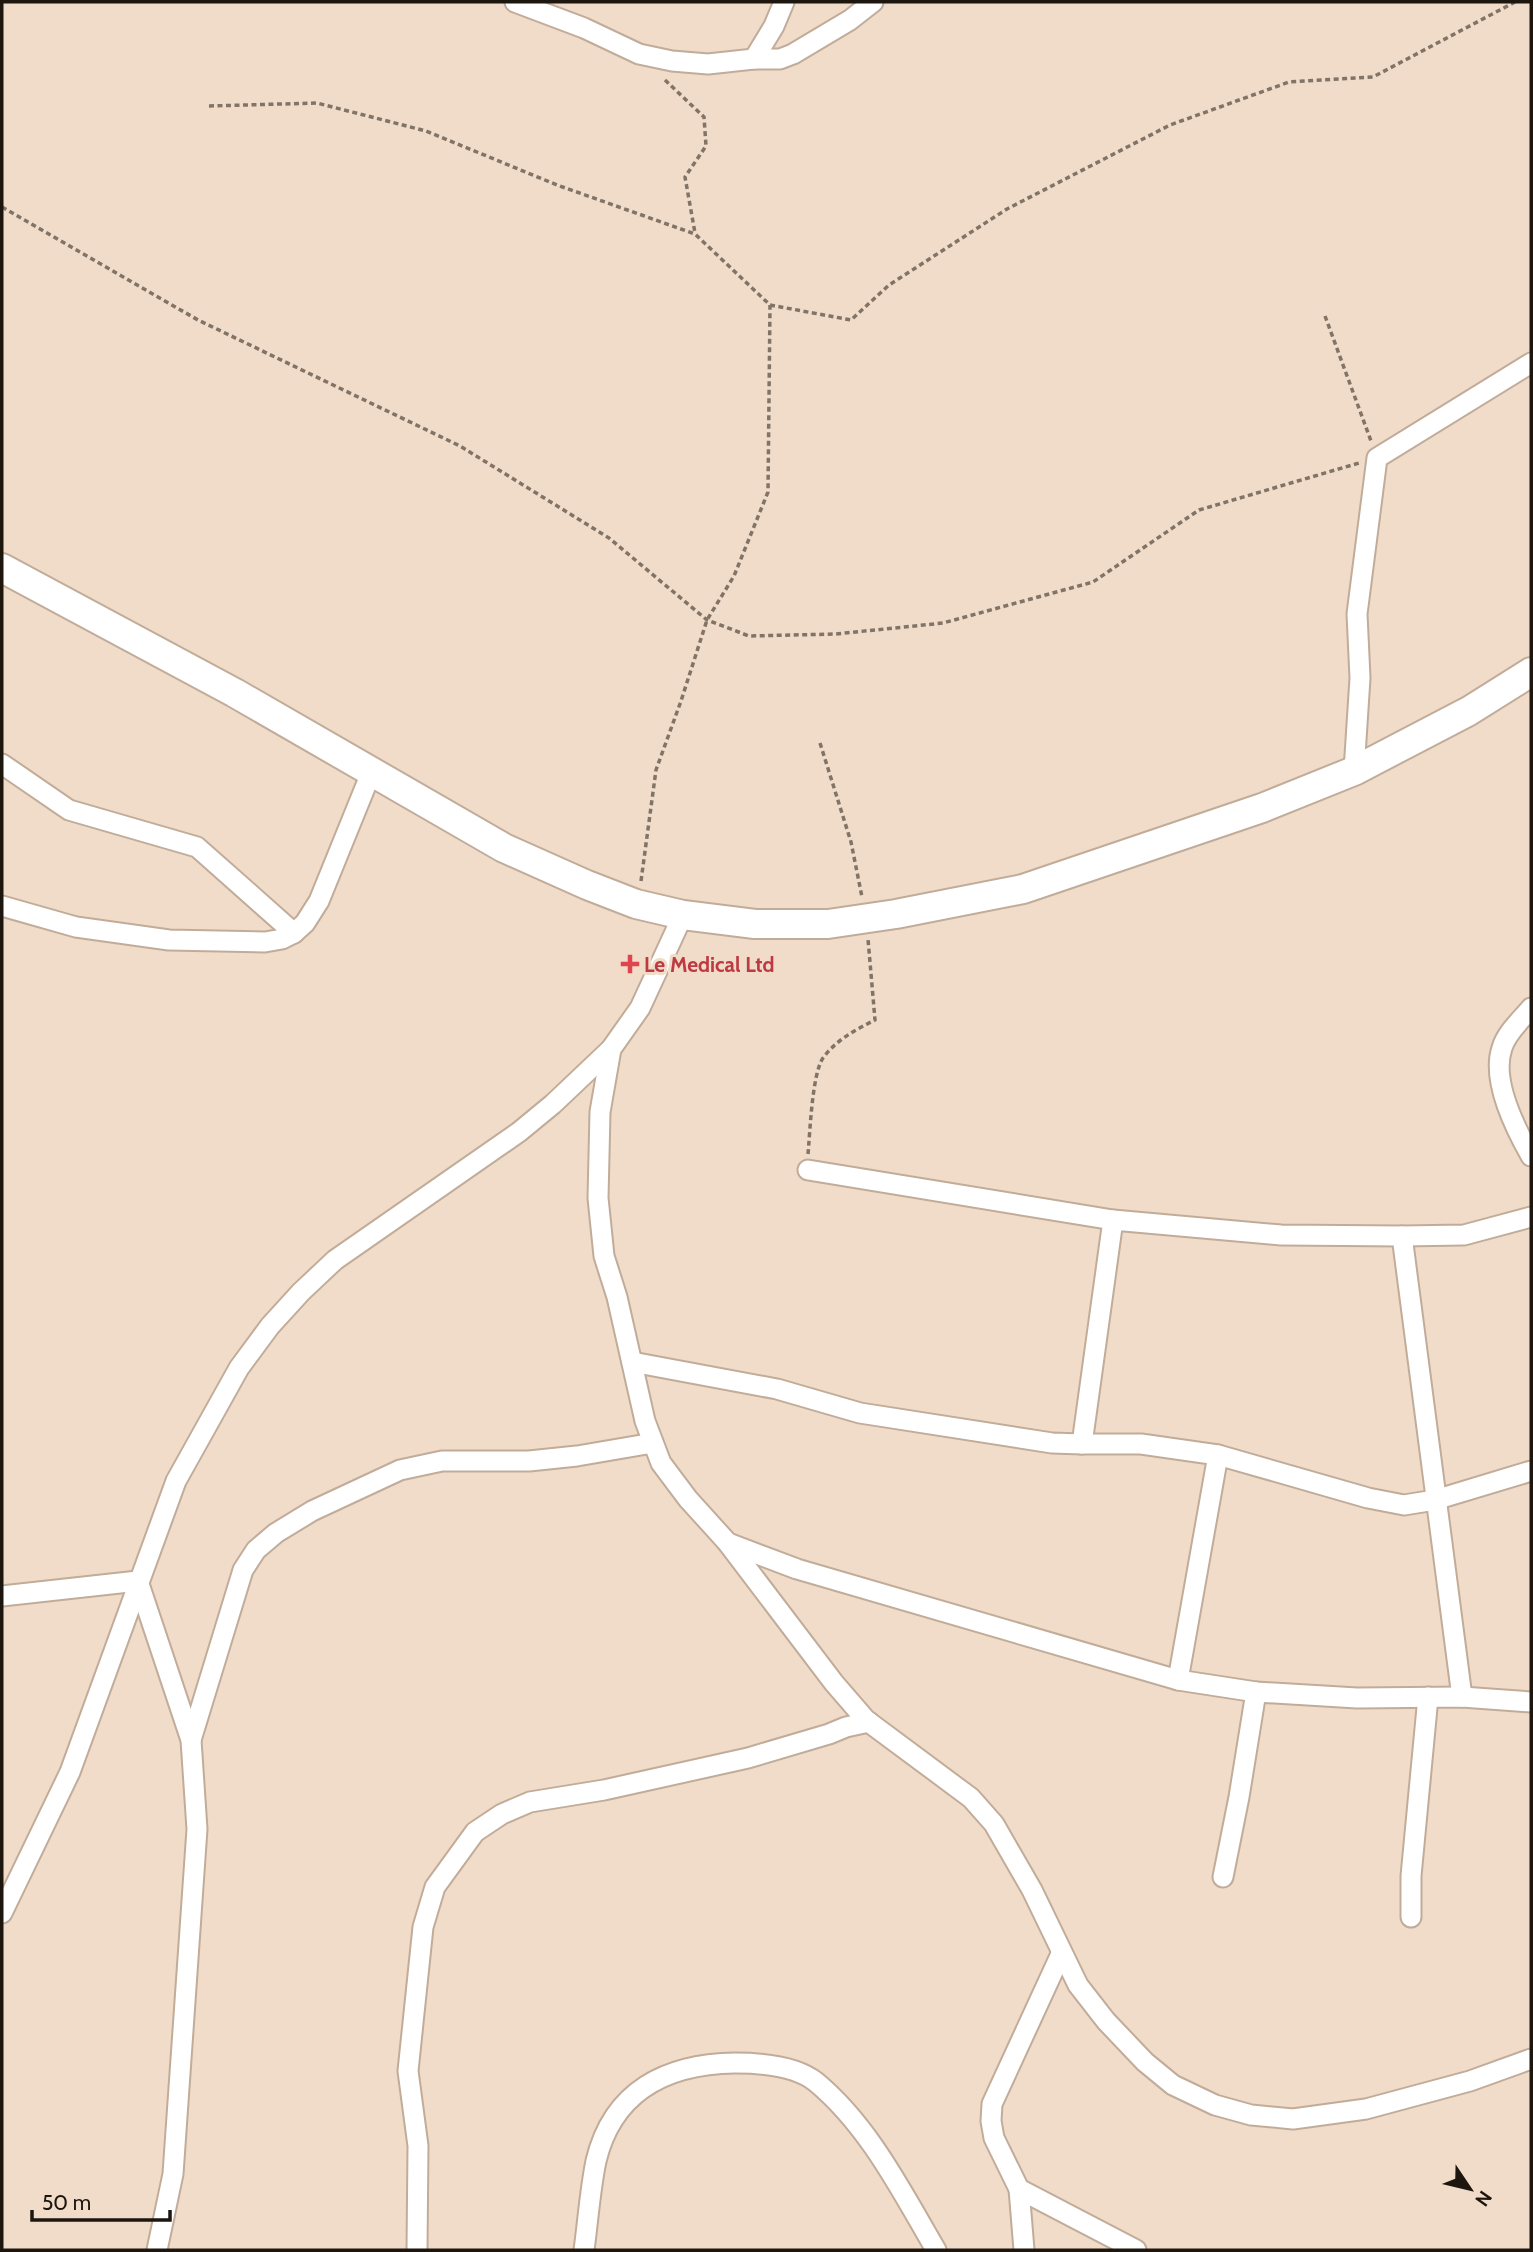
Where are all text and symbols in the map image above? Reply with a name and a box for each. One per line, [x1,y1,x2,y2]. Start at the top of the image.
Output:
place label: Le Medical Ltd [644,952,775,977]
marker: Le Medical Ltd [622,956,638,972]
north arrow [1435,2154,1505,2224]
scale bar [32,2178,170,2222]
text: N [1470,2186,1497,2211]
text: 50 m [42,2190,91,2215]

